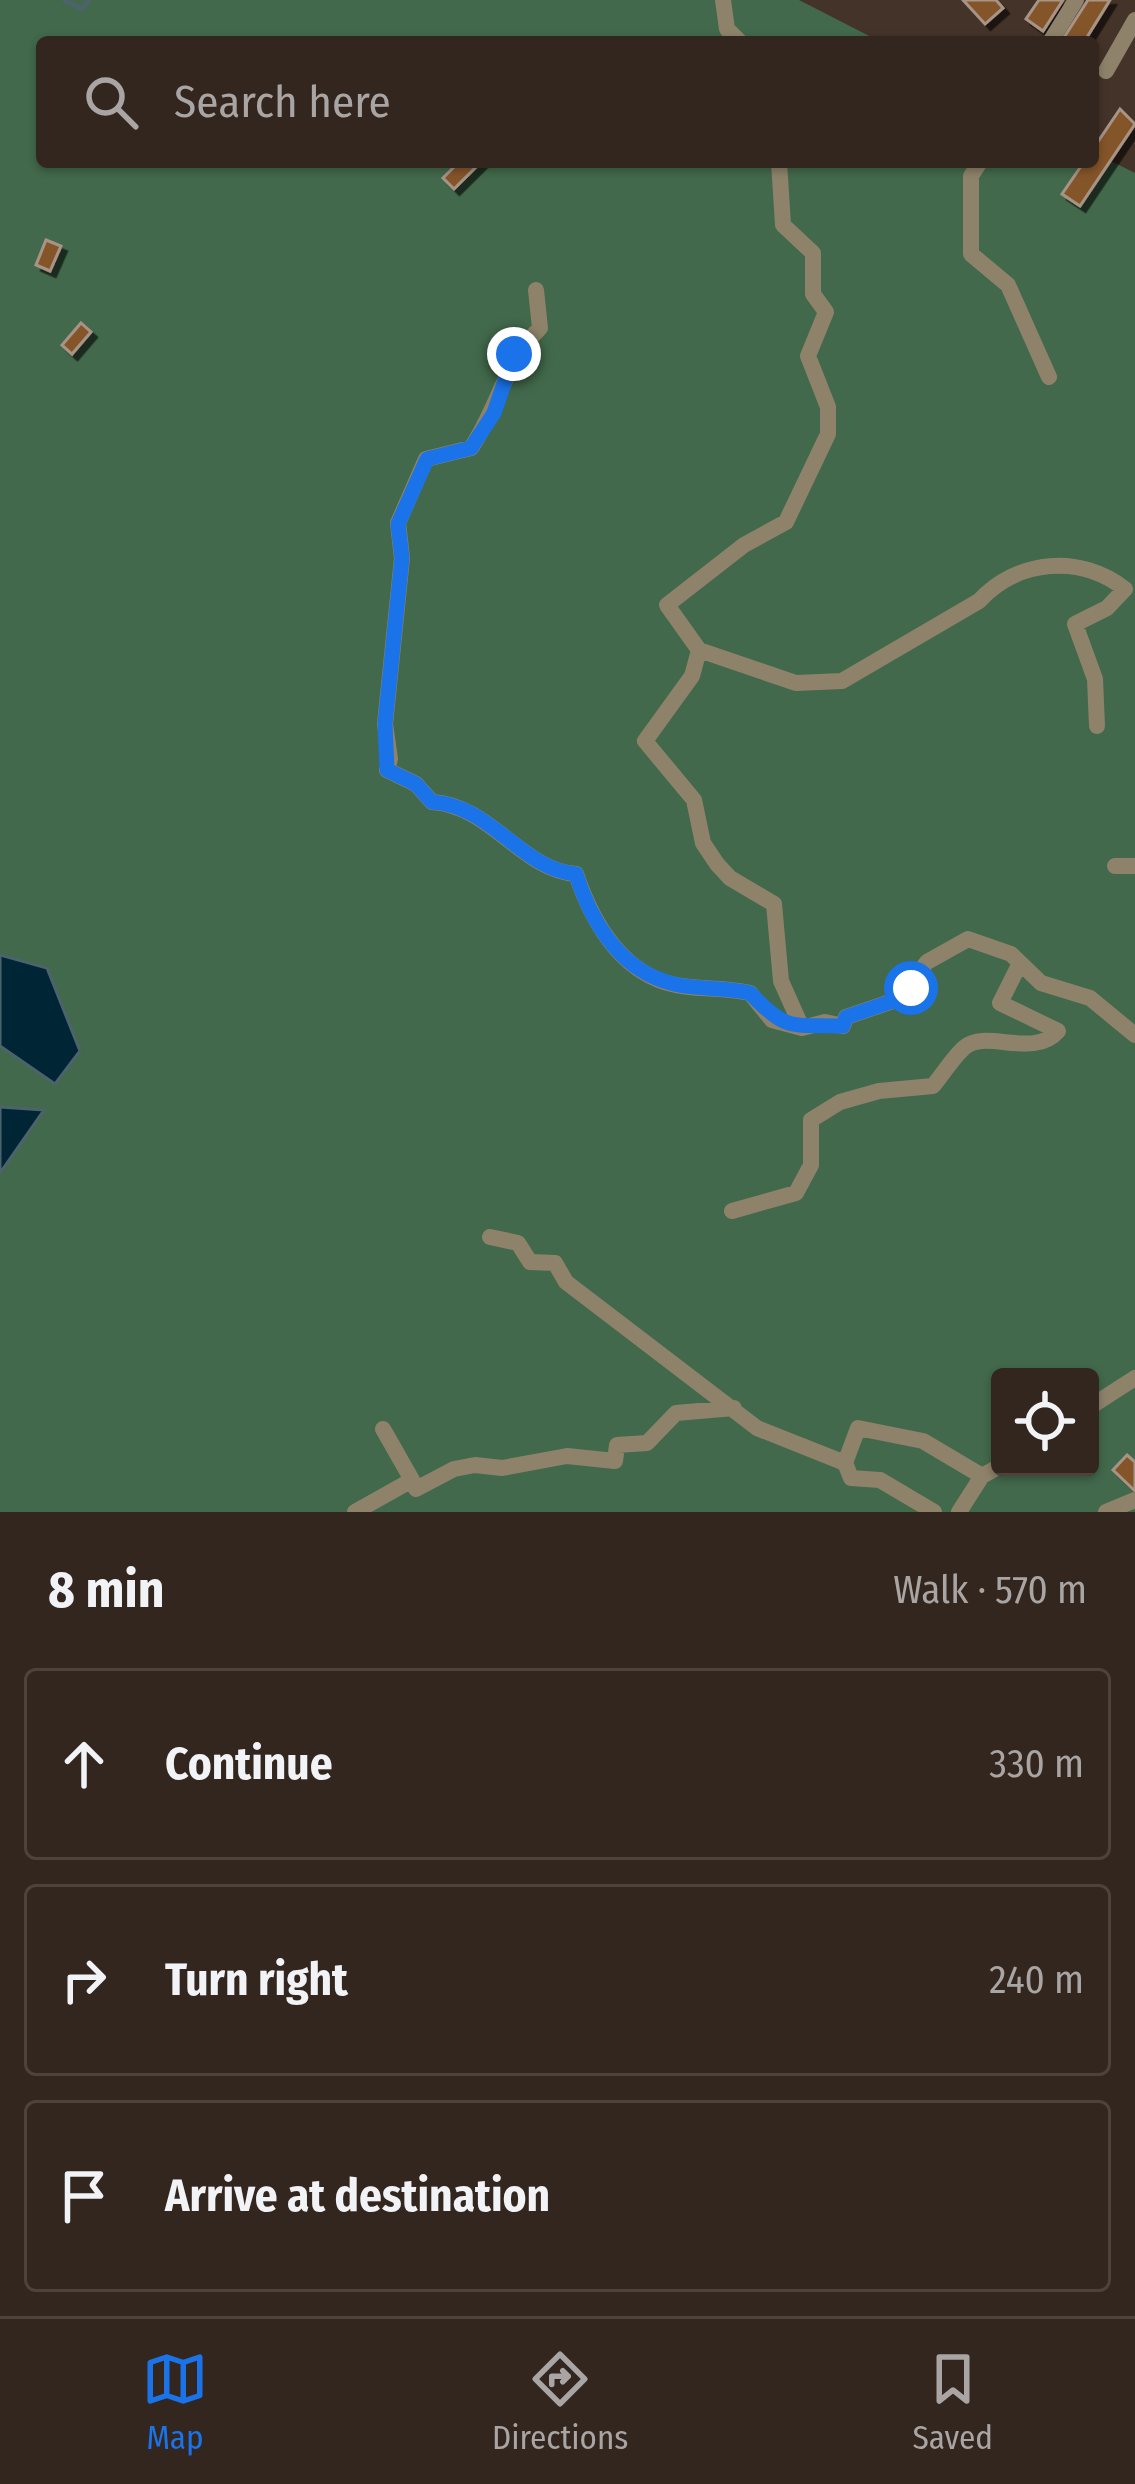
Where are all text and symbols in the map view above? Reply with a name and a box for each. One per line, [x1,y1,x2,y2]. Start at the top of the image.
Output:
search box [36,36,1099,168]
icon: search [78,69,144,135]
text: Search here [174,75,391,129]
route end [487,327,541,381]
route start [884,961,938,1015]
map controls [991,1368,1099,1476]
button: locate [991,1368,1099,1476]
text: 8 min [48,1559,164,1621]
text: Walk · 570 m [893,1567,1087,1613]
icon: ahead [51,1731,117,1797]
text: Continue [165,1737,333,1791]
text: 330 m [989,1741,1084,1787]
icon: right [51,1947,117,2013]
text: Turn right [165,1953,348,2007]
text: 240 m [989,1957,1084,2003]
icon: arrive [51,2163,117,2229]
text: Arrive at destination [165,2169,550,2223]
tab: Map [142,2346,208,2458]
tab: Directions [492,2346,628,2458]
tab: Saved [912,2346,993,2458]

